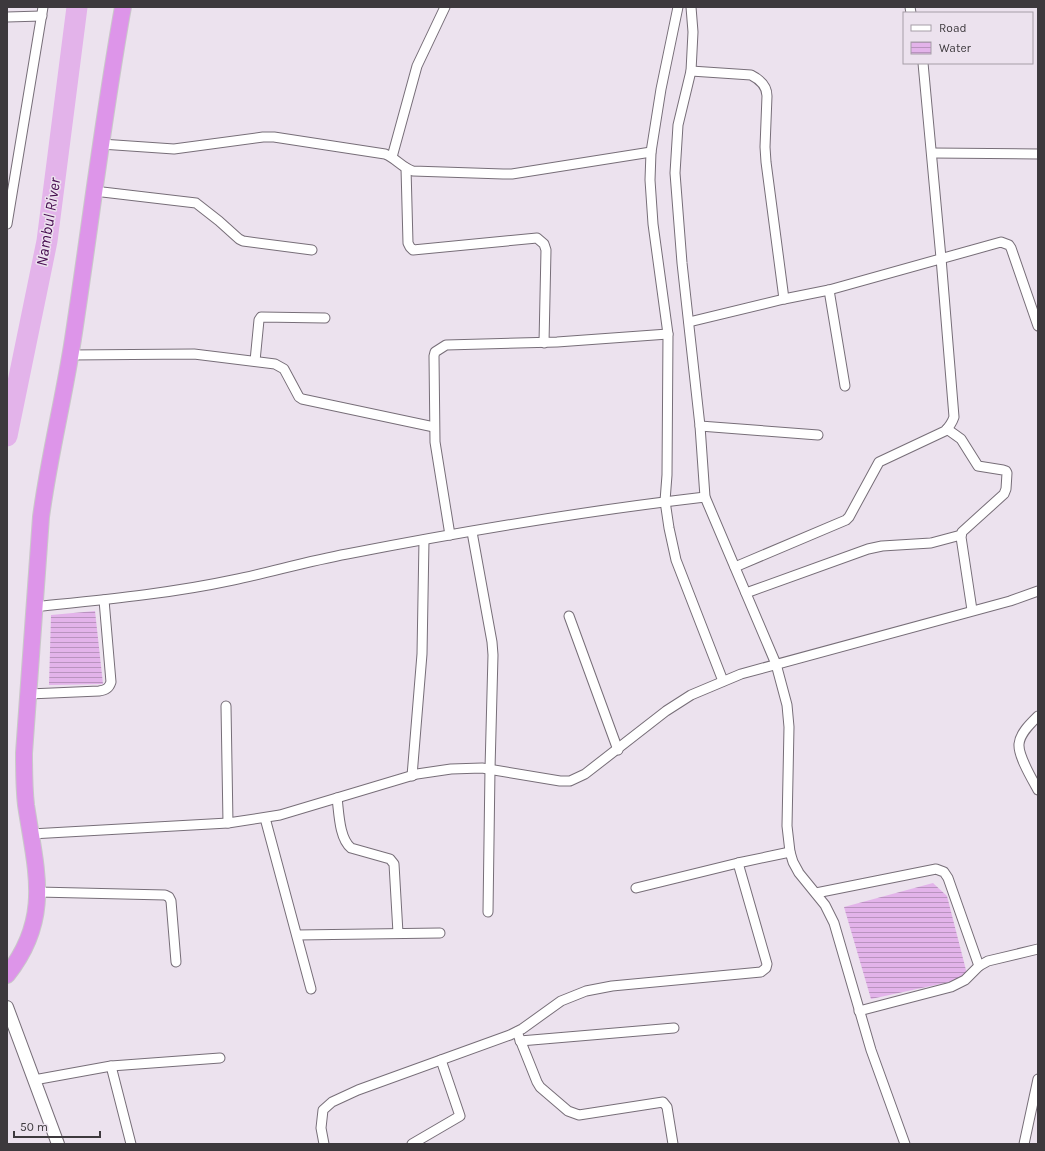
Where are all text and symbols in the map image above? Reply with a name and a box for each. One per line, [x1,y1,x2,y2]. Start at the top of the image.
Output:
legend [903,12,1033,64]
text: Road [939,21,967,35]
text: Water [939,41,972,55]
water label: Nambul River [32,176,64,268]
scale bar [14,1113,100,1139]
text: 50 m [20,1120,48,1134]

